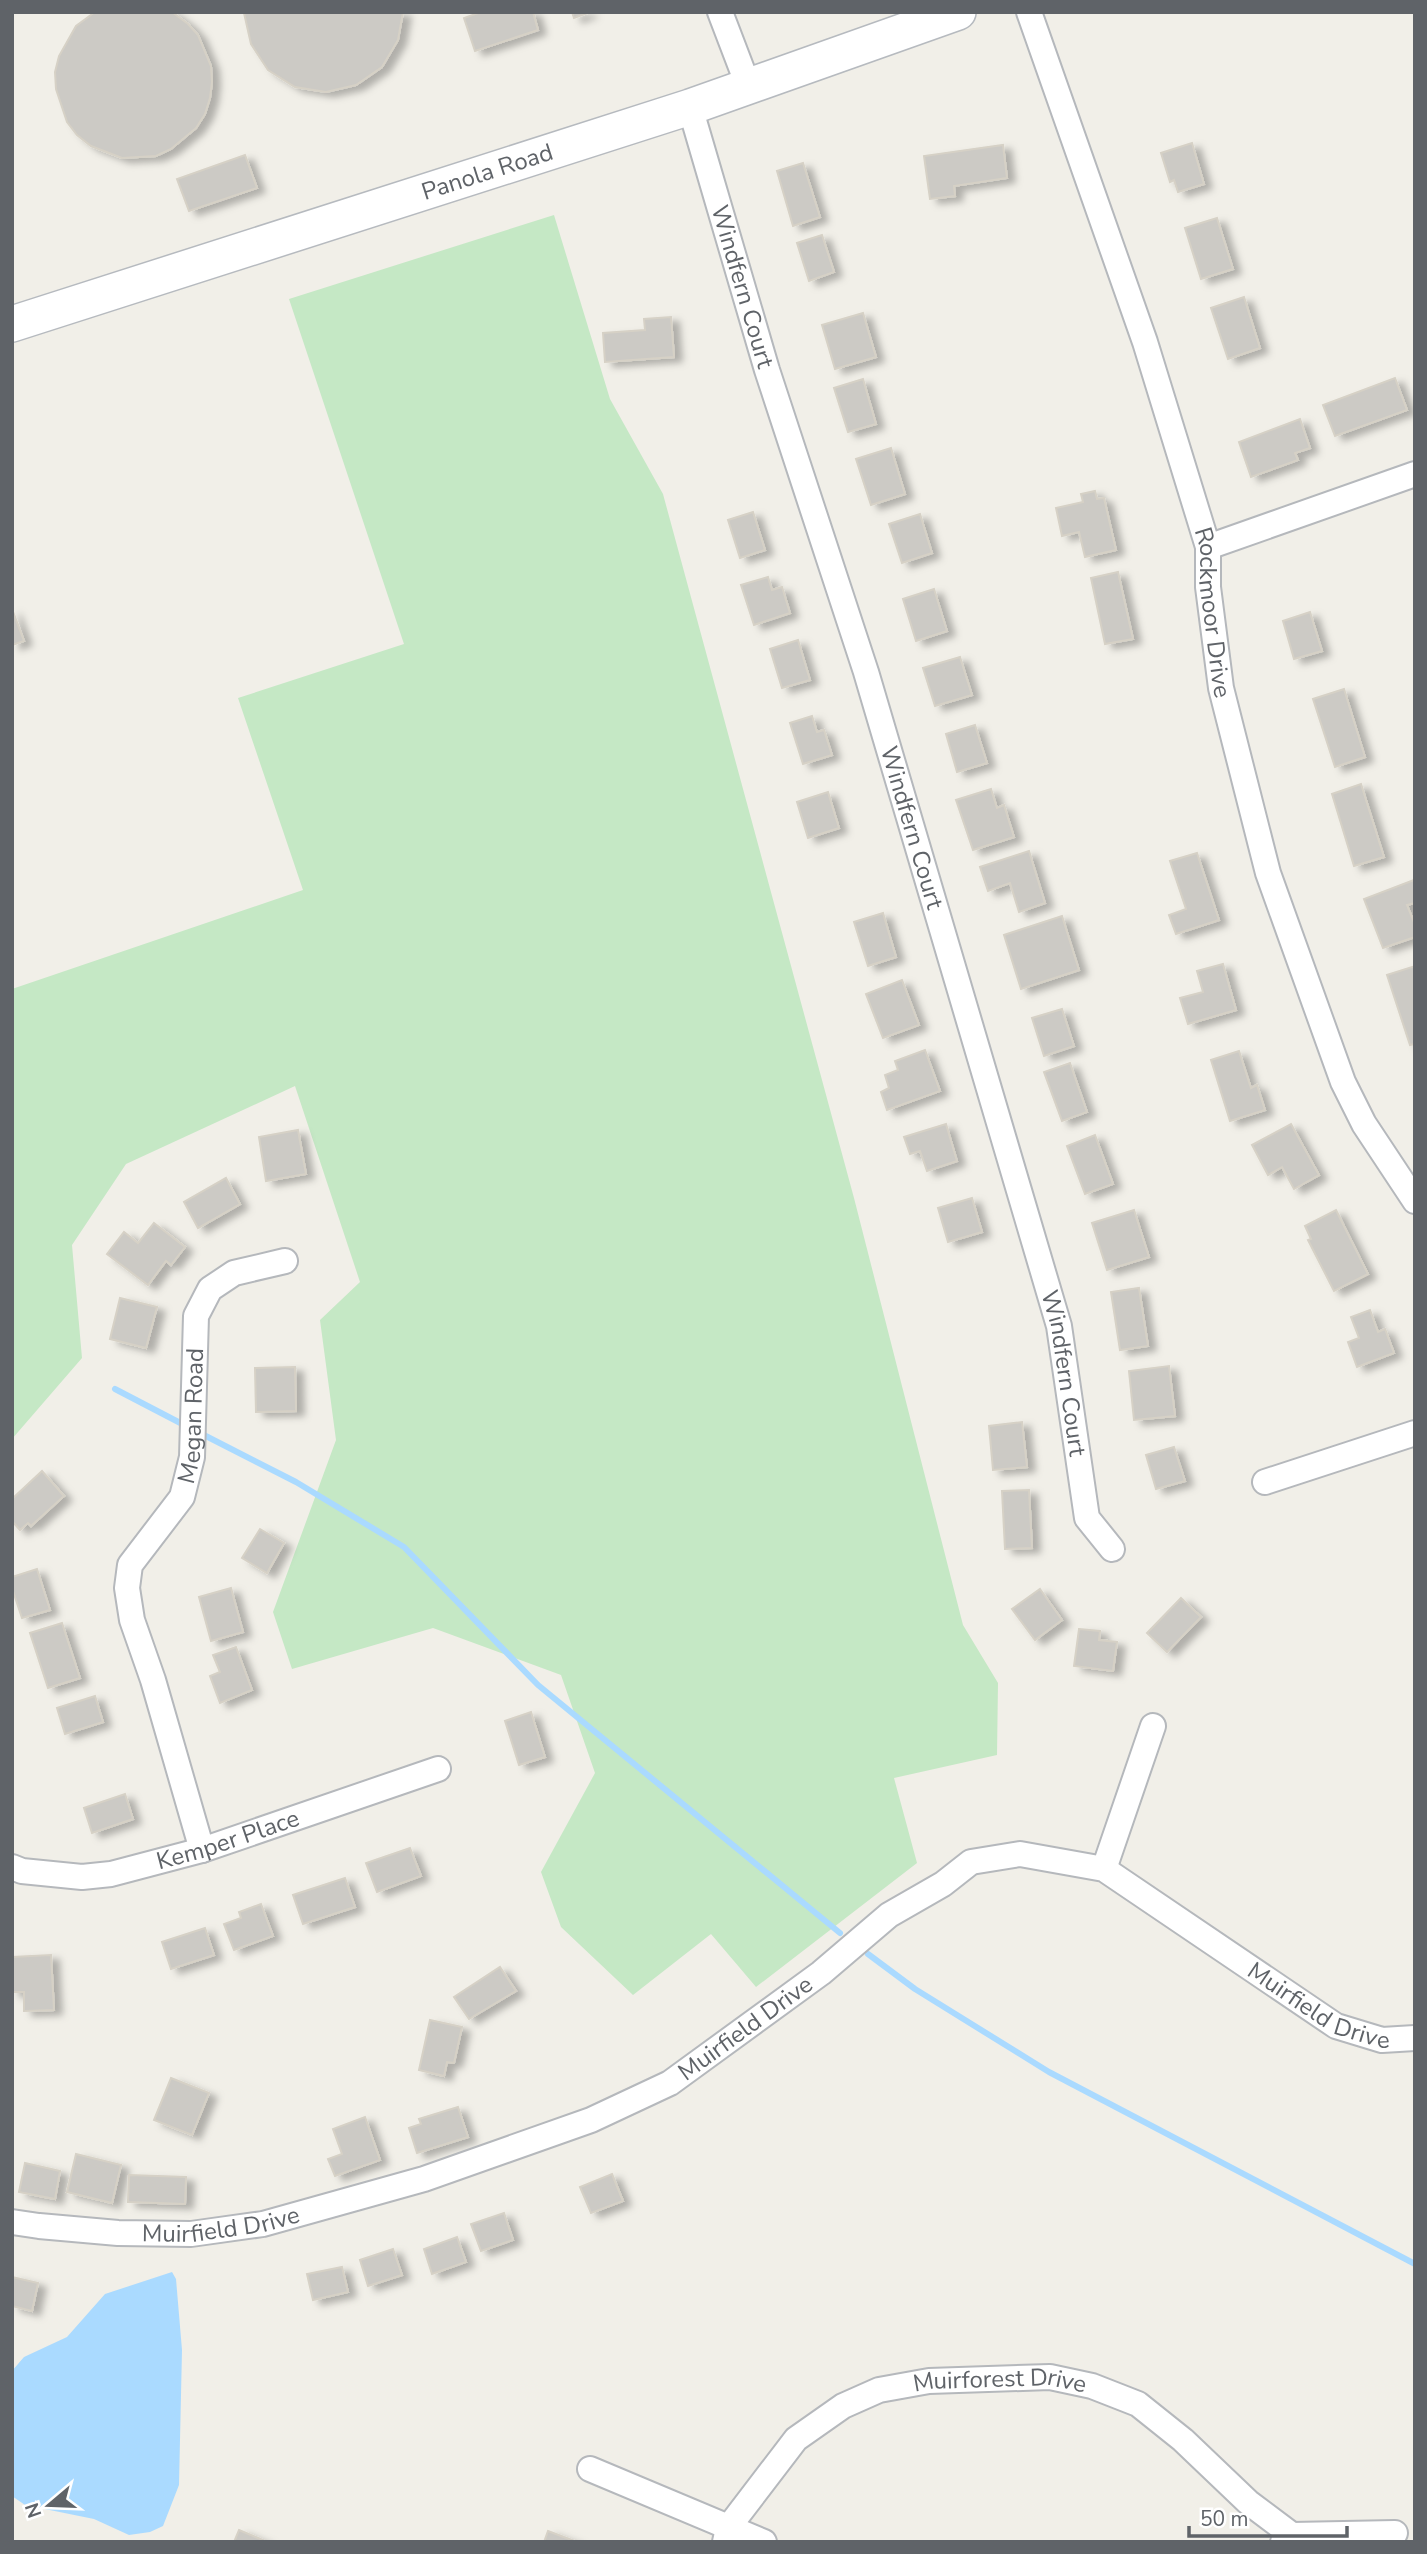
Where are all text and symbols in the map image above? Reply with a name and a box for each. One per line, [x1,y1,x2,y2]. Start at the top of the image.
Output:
street label: Panola Road [417,136,557,208]
street label: Windfern Court [704,201,782,372]
street label: Rockmoor Drive [1187,523,1239,701]
street label: Windfern Court [873,742,951,913]
street label: Windfern Court [1033,1286,1094,1459]
street label: Megan Road [170,1348,211,1487]
street label: Kemper Place [153,1802,303,1877]
street label: Muirfield Drive [1241,1955,1390,2056]
street label: Muirfield Drive [672,1968,819,2088]
street label: Muirfield Drive [142,2199,303,2250]
street label: Muirforest Drive [910,2361,1090,2400]
north arrow [14,2470,84,2540]
scale bar [1189,2494,1346,2538]
text: N [19,2499,48,2521]
text: 50 m [1200,2505,1249,2533]

